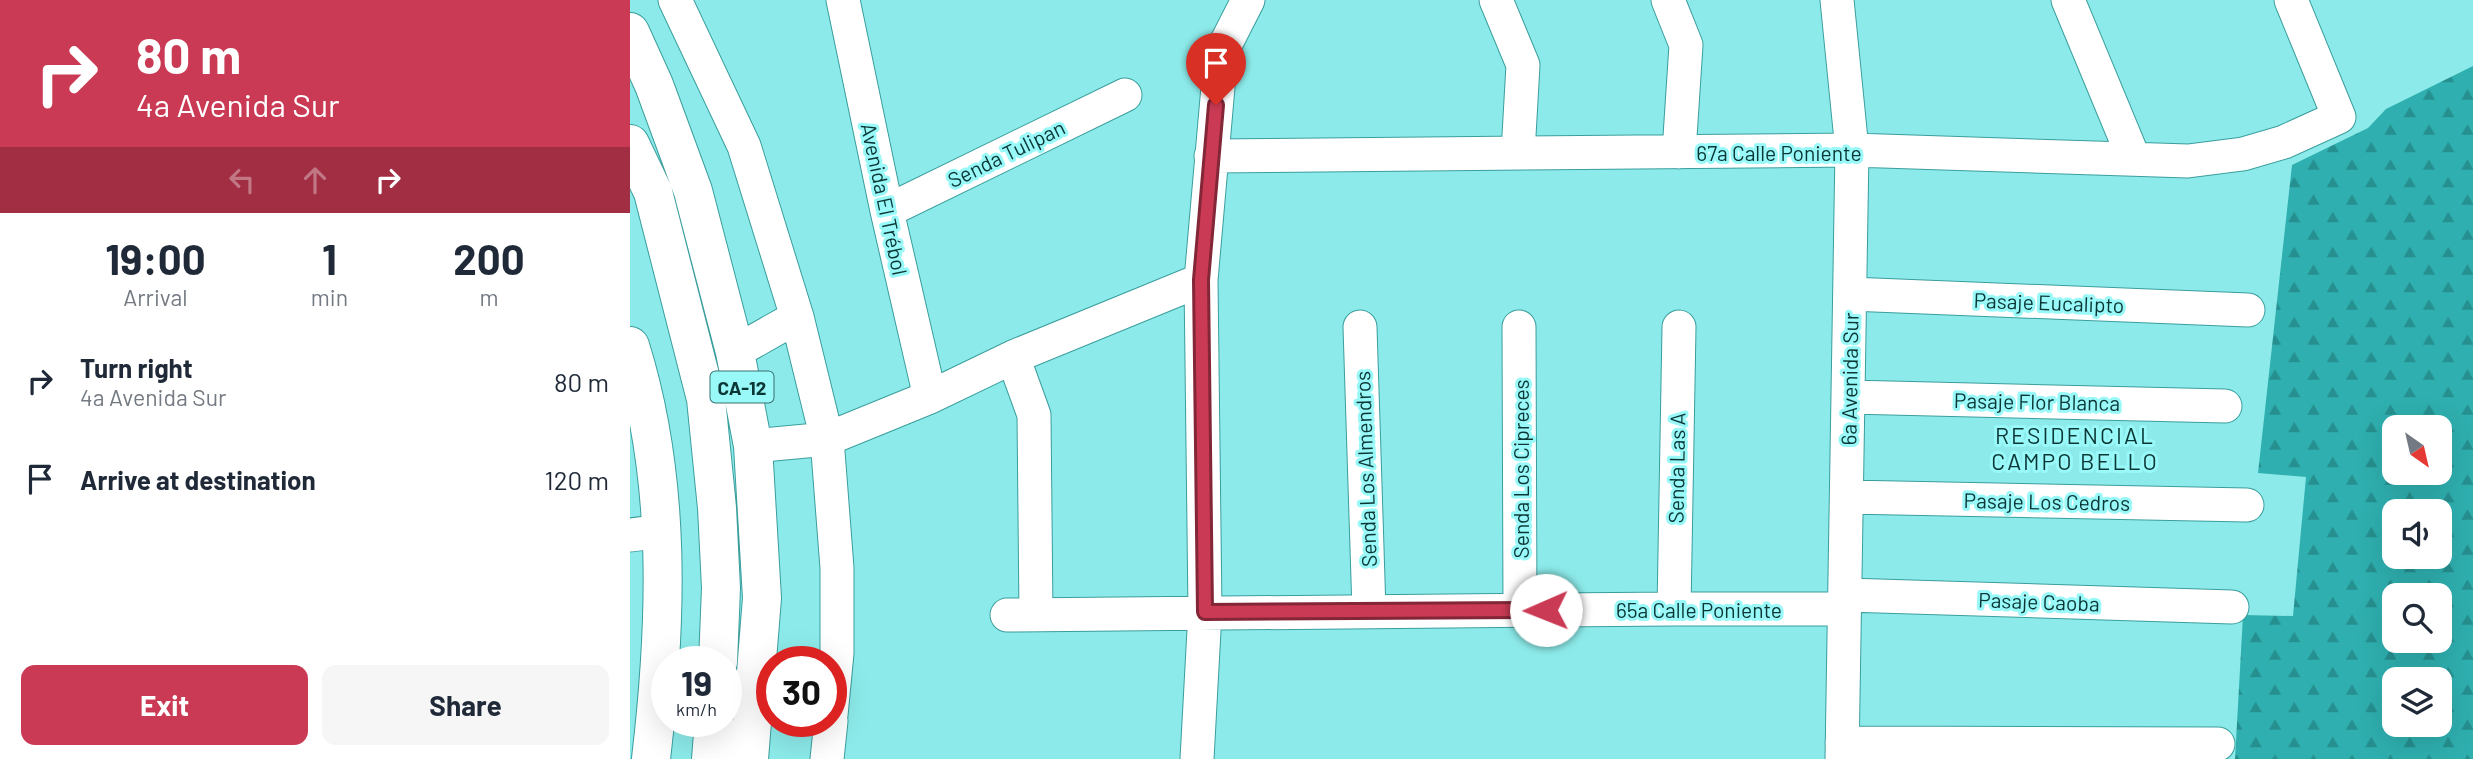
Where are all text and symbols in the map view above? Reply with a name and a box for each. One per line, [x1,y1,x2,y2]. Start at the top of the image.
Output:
text: 80 m [136,25,241,84]
icon: right [21,28,112,119]
pin [1186,33,1246,105]
icon: arrive [1197,44,1235,82]
text: 4a Avenida Sur [136,85,340,123]
street label: Senda Tulipan [943,114,1069,192]
street label: Avenida El Trébol [857,121,913,277]
street label: 67a Calle Poniente [1696,140,1862,165]
icon: left [223,161,261,199]
icon: ahead [296,161,334,199]
icon: right [369,161,407,199]
text: 19:00 [105,233,206,283]
text: 1 [322,233,337,283]
text: 200 [453,233,525,283]
text: Arrival [123,283,188,311]
text: min [311,283,348,311]
text: m [480,283,499,311]
street label: Pasaje Eucalipto [1973,287,2125,317]
street label: 6a Avenida Sur [1835,312,1863,446]
text: Turn right [80,352,193,383]
icon: right [21,362,59,400]
text: 80 m [554,366,609,397]
street label: Senda Los Almendros [1349,370,1381,568]
road number: CA-12 [710,372,774,402]
street label: Senda Los Cipreces [1508,379,1533,559]
text: 4a Avenida Sur [80,383,226,411]
street label: Pasaje Flor Blanca [1954,387,2120,415]
street label: Senda Las A [1663,412,1689,524]
north arrow [2382,415,2452,485]
map controls [2382,415,2452,737]
district label: RESIDENCIAL CAMPO BELLO [1991,421,2159,475]
icon: arrive [21,460,59,498]
text: Arrive at destination [80,464,316,495]
text: 120 m [545,464,609,495]
street label: Pasaje Los Cedros [1963,487,2131,515]
button: sound [2382,499,2452,569]
position arrow [1509,573,1583,647]
button: search [2382,583,2452,653]
street label: Pasaje Caoba [1978,586,2100,616]
street label: 65a Calle Poniente [1616,597,1782,622]
speed limit sign: 30 [756,646,847,737]
text: 19 [681,661,712,703]
button: Exit [21,665,308,745]
button: Share [322,665,609,745]
button: layers [2382,667,2452,737]
text: km/h [676,698,717,720]

